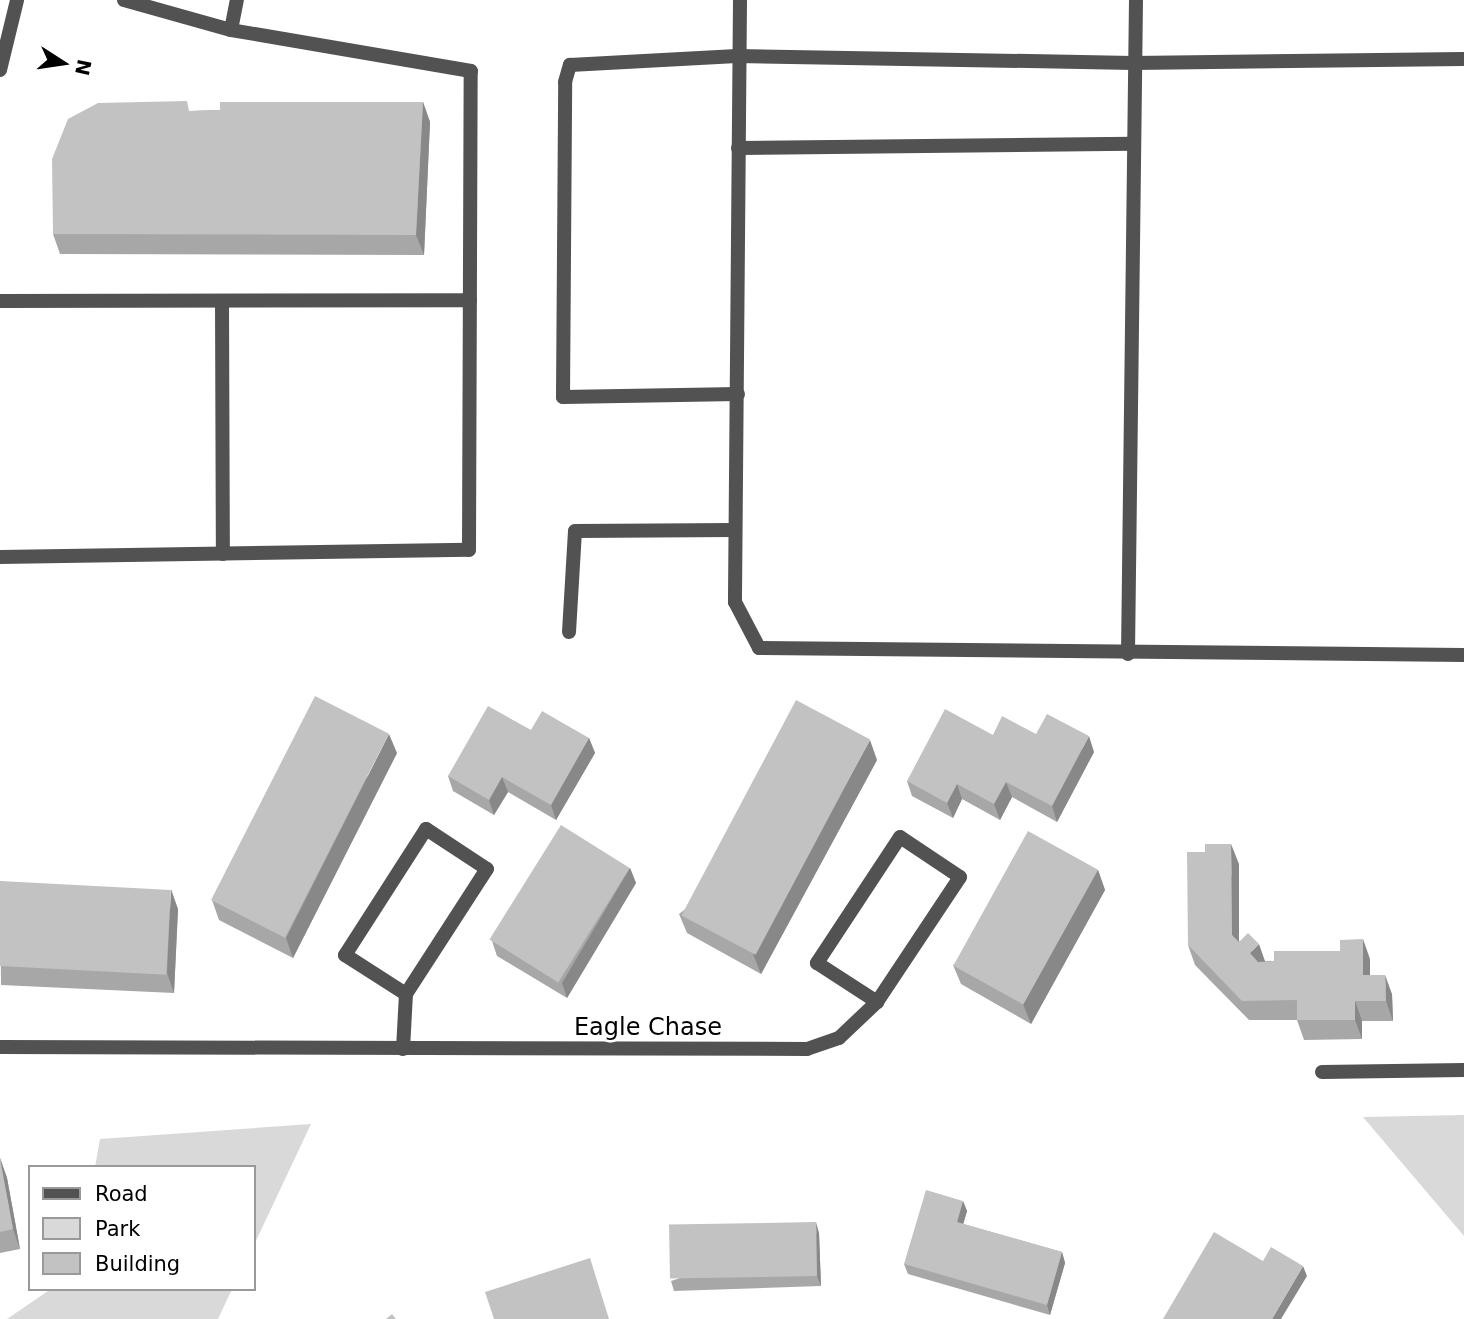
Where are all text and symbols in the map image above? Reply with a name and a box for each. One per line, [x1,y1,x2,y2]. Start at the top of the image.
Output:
north arrow [28,28,98,98]
text: N [71,57,96,77]
street label: Eagle Chase [574,1014,722,1042]
legend [28,1165,256,1291]
text: Road [95,1182,148,1206]
text: Park [95,1217,140,1241]
text: Building [95,1252,180,1276]

